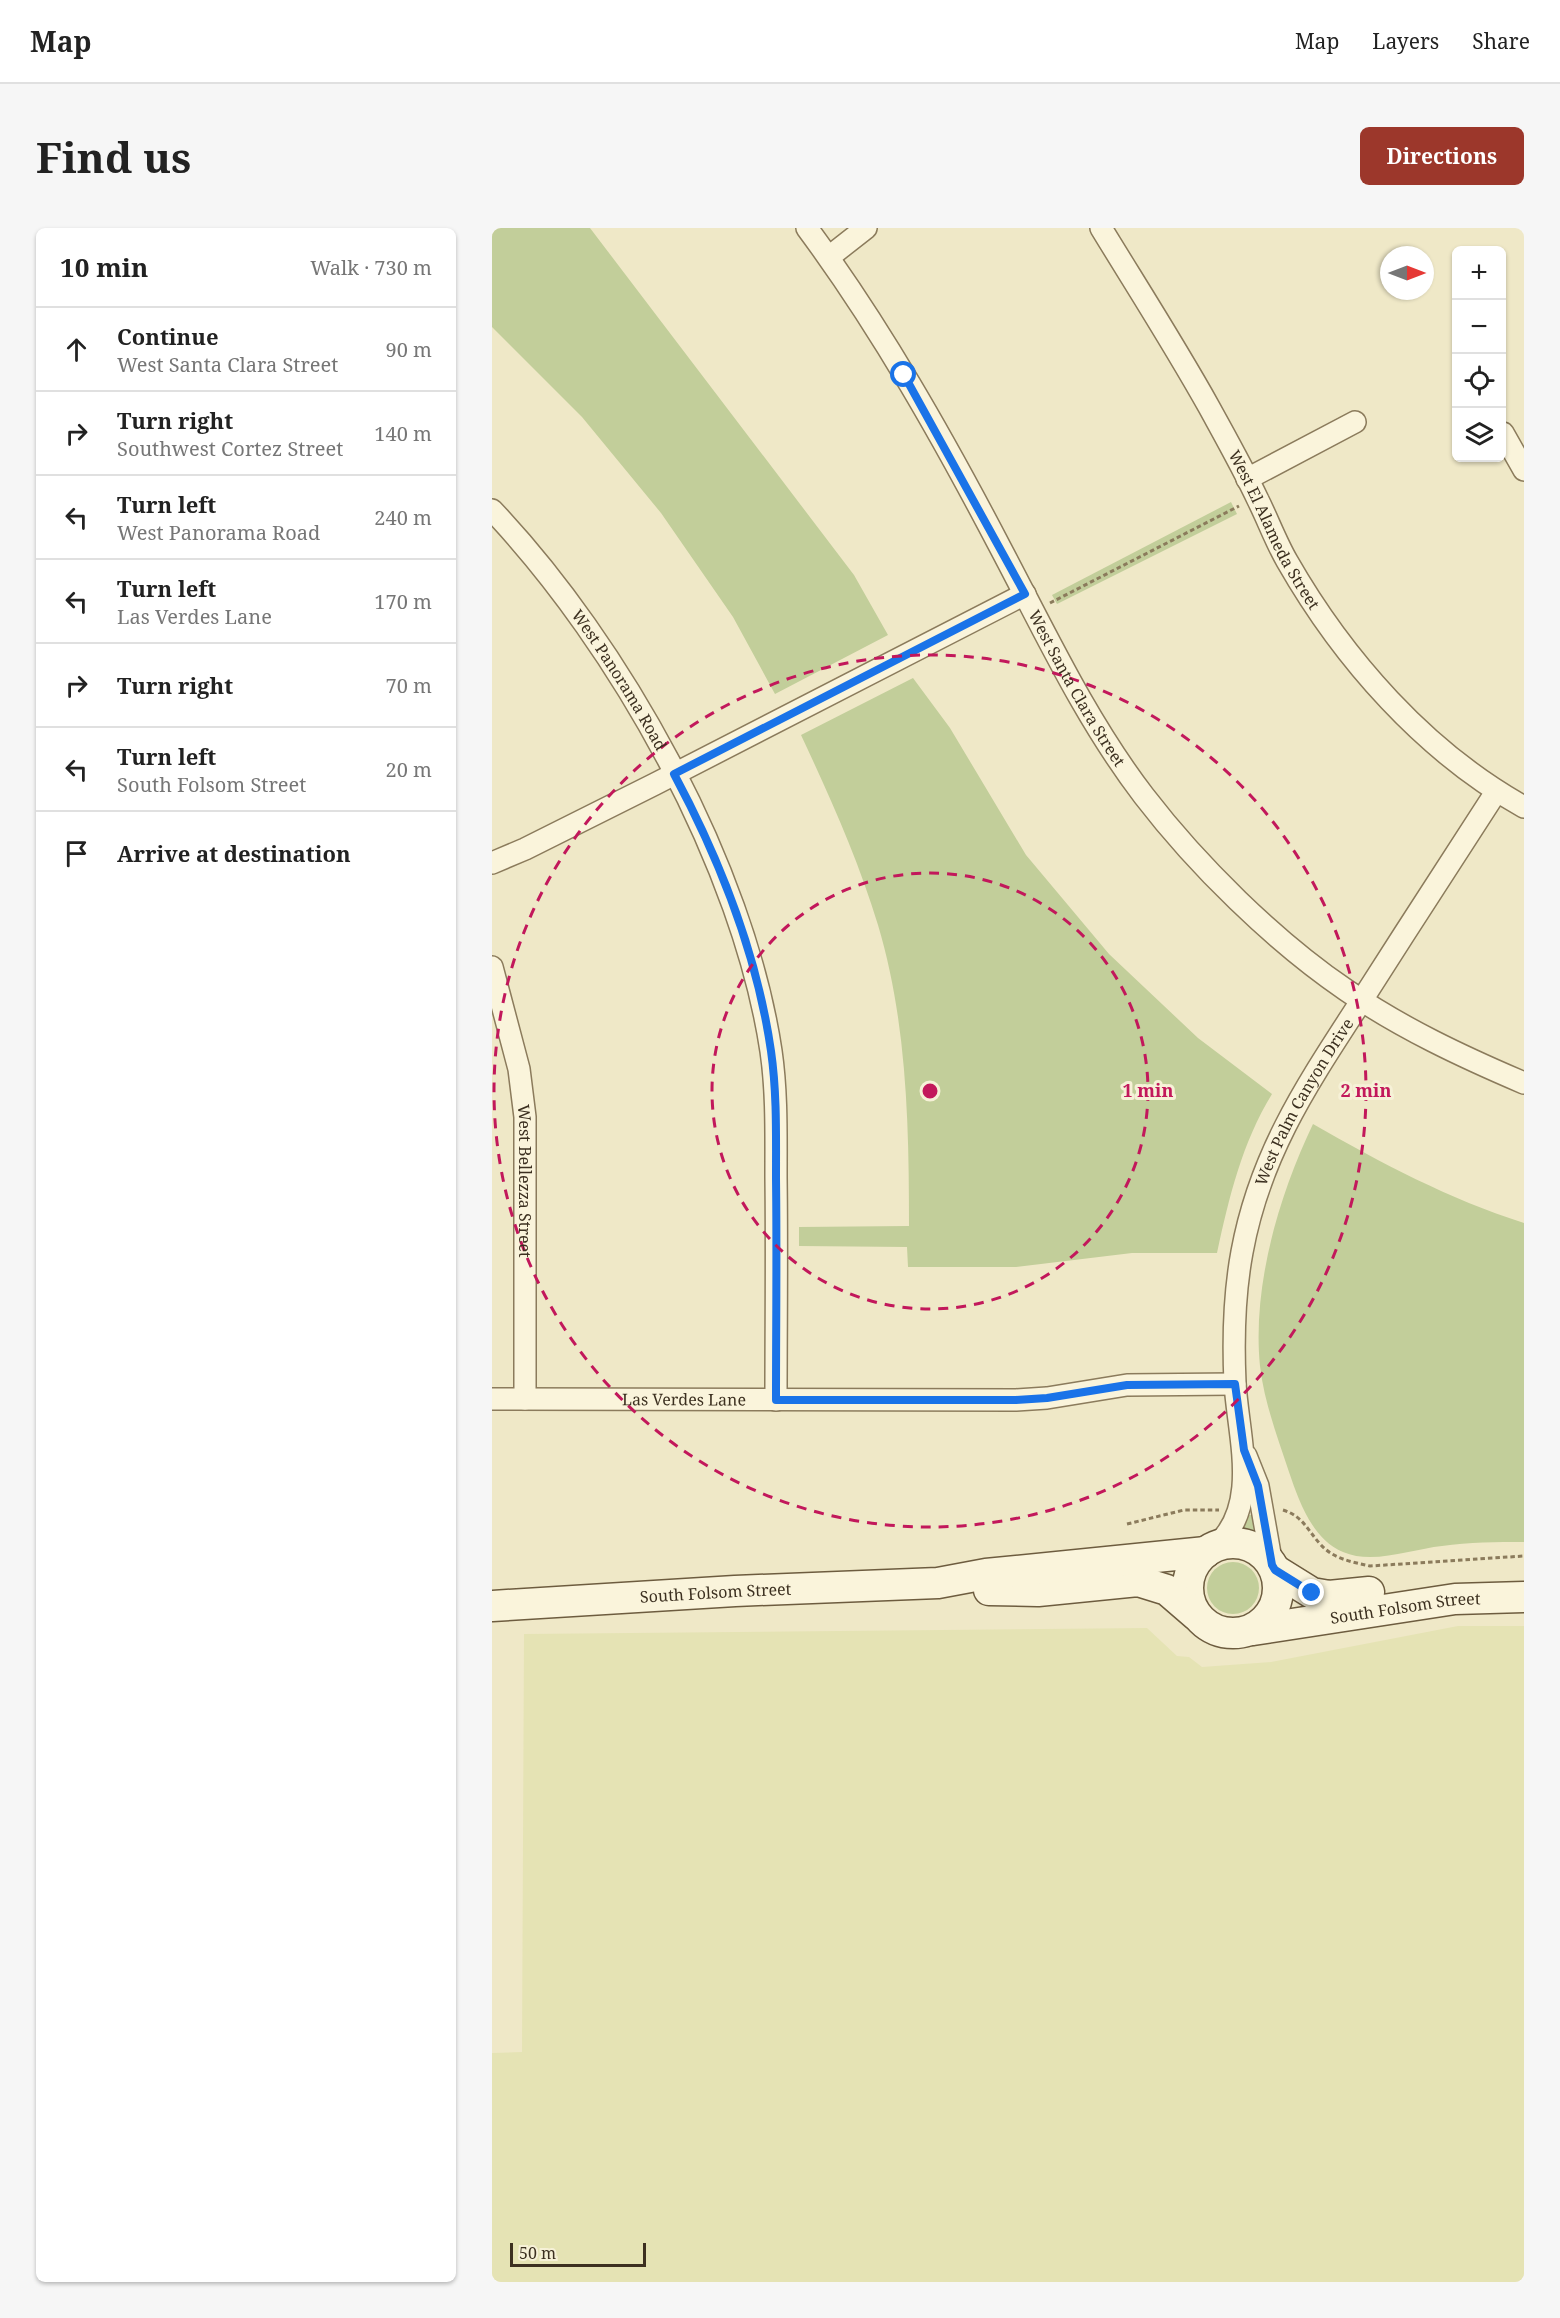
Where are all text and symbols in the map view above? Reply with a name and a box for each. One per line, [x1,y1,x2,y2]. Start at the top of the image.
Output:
text: Map [30,22,92,60]
text: Map [1295,27,1339,55]
text: Layers [1372,27,1439,55]
text: Share [1472,27,1530,55]
button: Directions [1360,127,1524,185]
text: Find us [36,128,191,185]
north arrow [1380,246,1434,300]
map controls [1452,246,1506,462]
button: + [1452,246,1506,300]
text: 10 min [60,249,148,285]
text: Walk · 730 m [310,254,432,281]
button: − [1452,300,1506,354]
text: Continue [117,321,219,351]
icon: ahead [60,333,93,366]
text: 90 m [386,336,432,363]
text: West Santa Clara Street [117,351,338,378]
button: locate [1452,354,1506,408]
route start [890,361,916,387]
text: Turn right [117,405,233,435]
button: layers [1452,408,1506,462]
icon: right [60,417,93,450]
text: 140 m [374,420,432,447]
text: Southwest Cortez Street [117,435,343,462]
street label: West El Alameda Street [1223,446,1325,614]
text: Turn left [117,489,216,519]
icon: left [60,501,93,534]
text: 240 m [374,504,432,531]
text: West Panorama Road [117,519,320,546]
text: Turn left [117,573,216,603]
icon: left [60,585,93,618]
text: 170 m [374,588,432,615]
text: Las Verdes Lane [117,603,272,630]
street label: West Panorama Road [567,605,672,754]
street label: West Santa Clara Street [1023,606,1131,771]
icon: right [60,669,93,702]
text: Turn right [117,670,233,700]
text: 70 m [386,672,432,699]
text: Turn left [117,741,216,771]
icon: left [60,753,93,786]
text: 20 m [386,756,432,783]
text: South Folsom Street [117,771,306,798]
icon: arrive [60,837,93,870]
text: Arrive at destination [117,838,351,868]
street label: West Palm Canyon Drive [1250,1014,1358,1189]
text: 1 min [1123,1078,1173,1102]
text: 2 min [1341,1078,1391,1102]
centre of rings [920,1081,940,1101]
street label: West Bellezza Street [513,1103,536,1258]
street label: Las Verdes Lane [622,1388,746,1410]
street label: South Folsom Street [639,1578,792,1608]
route end [1298,1579,1324,1605]
street label: South Folsom Street [1329,1587,1481,1629]
scale bar [510,2240,646,2268]
text: 50 m [519,2242,556,2264]

